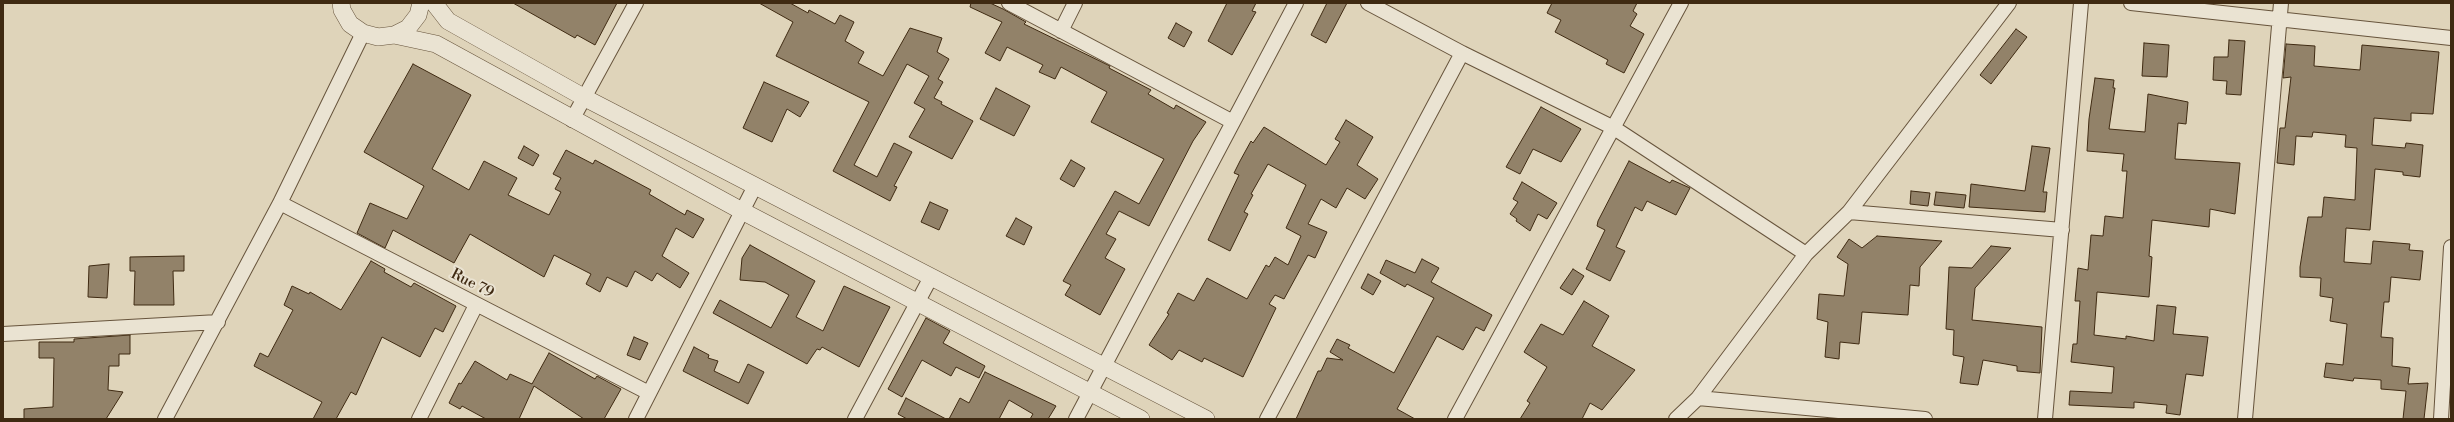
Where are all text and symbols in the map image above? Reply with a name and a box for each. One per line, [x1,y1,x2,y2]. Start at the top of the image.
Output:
street label: Rue 79 [447,266,497,302]

